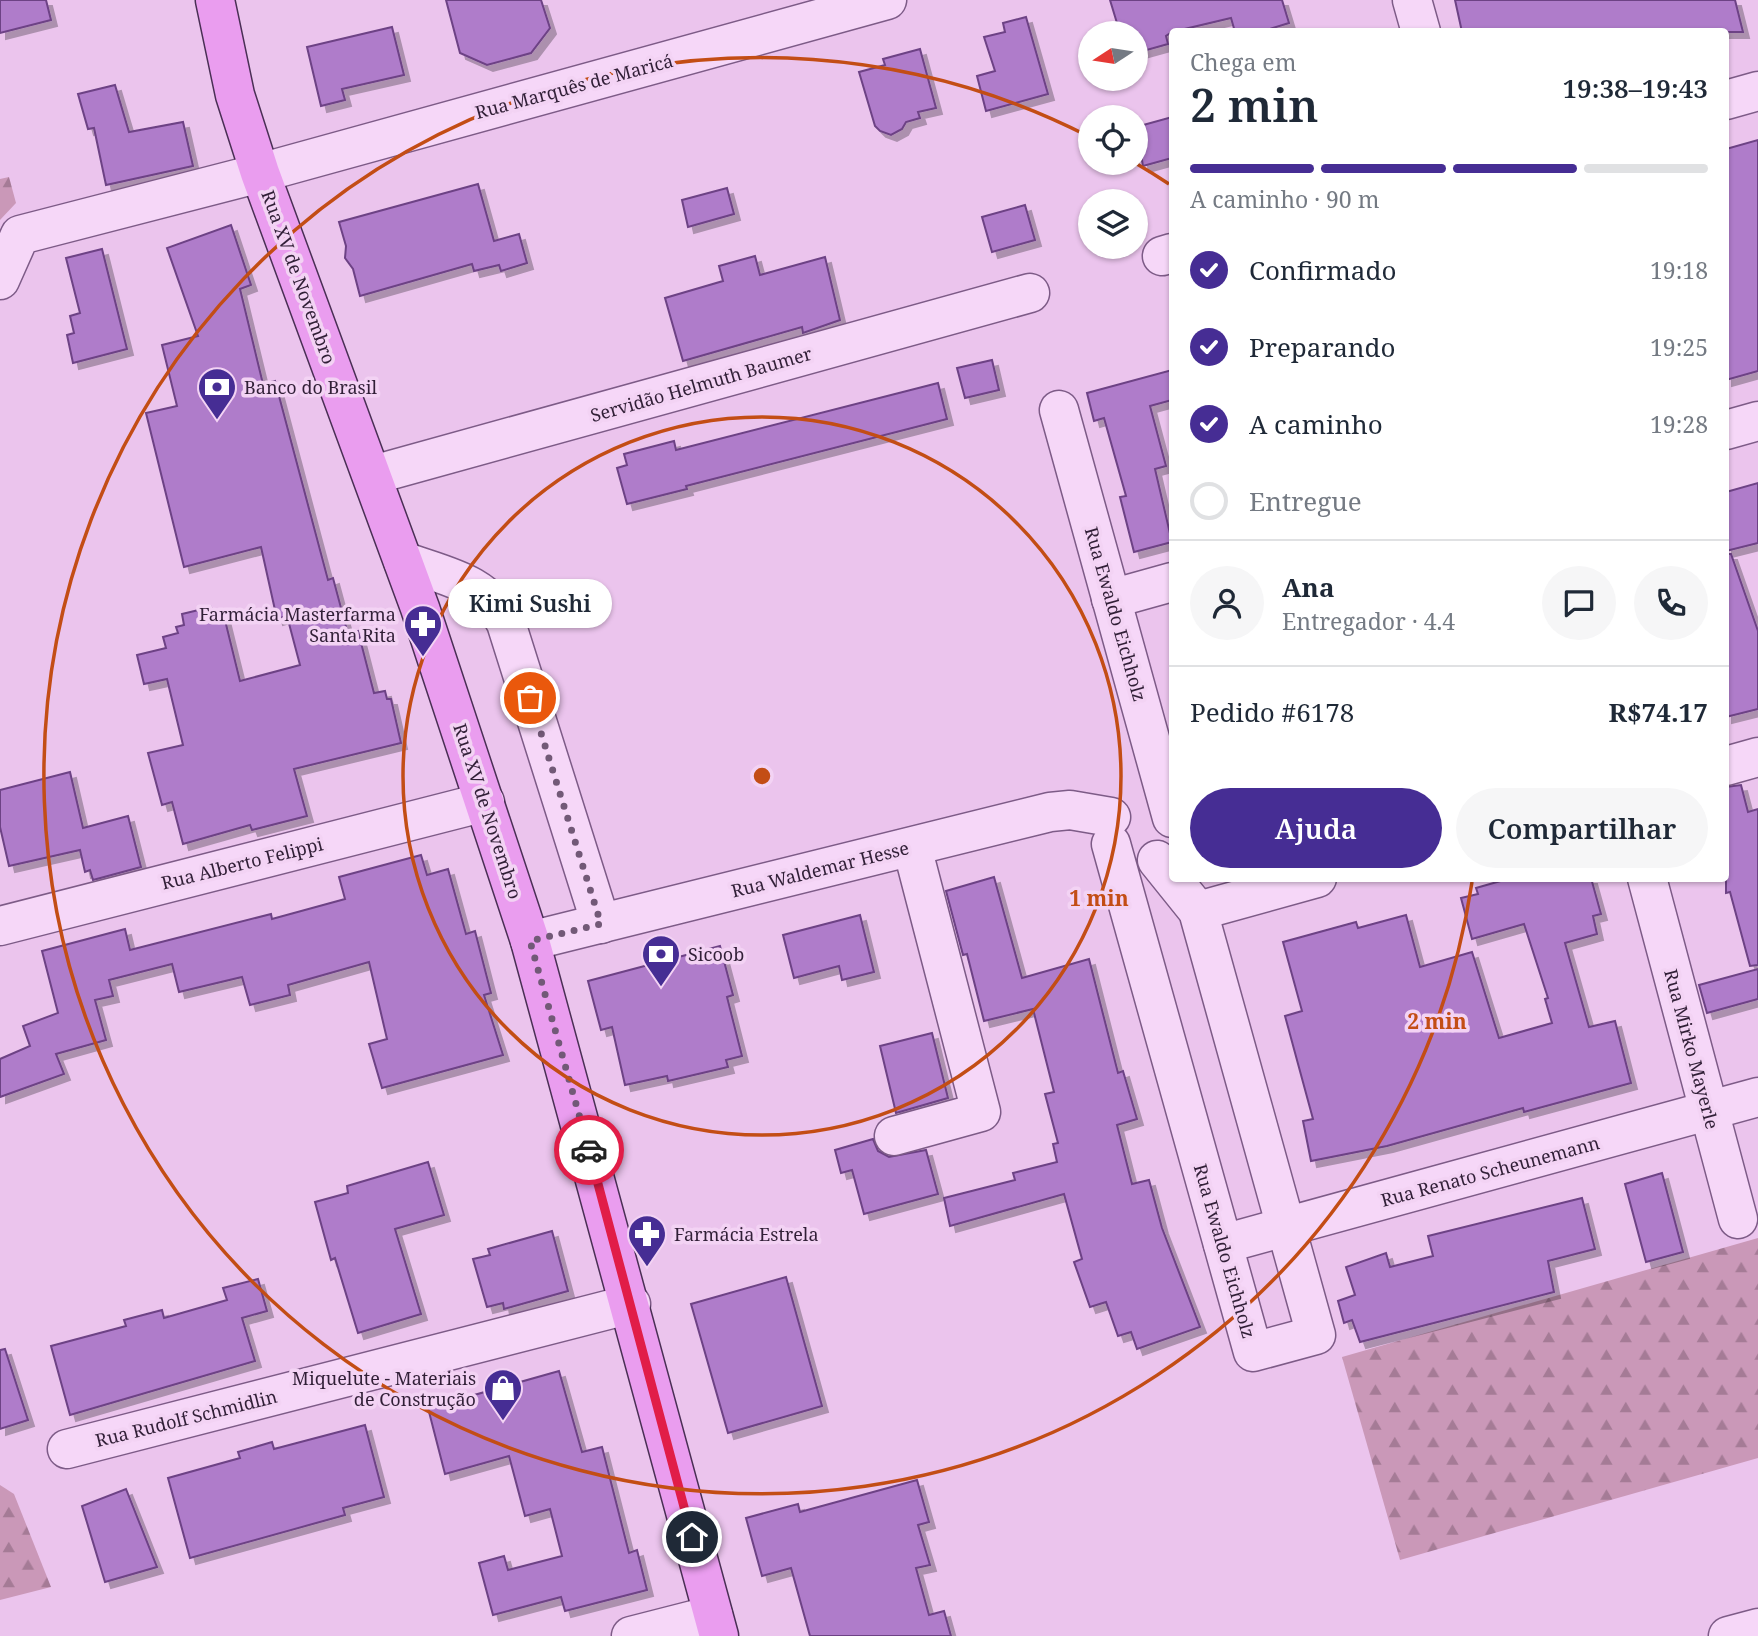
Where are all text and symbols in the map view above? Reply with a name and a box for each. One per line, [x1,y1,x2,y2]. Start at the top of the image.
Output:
north arrow [1078,21,1148,91]
map controls [1078,21,1148,259]
text: Chega em [1190,46,1296,78]
street label: Rua Marquês de Maricá [472,48,676,124]
text: 19:38–19:43 [1562,70,1708,106]
text: 2 min [1190,73,1318,135]
button: locate [1078,105,1148,175]
text: A caminho · 90 m [1190,183,1379,215]
street label: Rua XV de Novembro [256,187,342,367]
button: layers [1078,189,1148,259]
icon: check [1190,251,1228,289]
text: Confirmado [1249,252,1396,288]
text: 19:18 [1650,254,1708,286]
icon: check [1190,328,1228,366]
text: Preparando [1249,329,1396,365]
text: 19:25 [1650,331,1708,363]
street label: Servidão Helmuth Baumer [588,341,815,427]
bank icon: Banco do Brasil [196,366,238,421]
place label: Banco do Brasil [244,375,377,399]
icon: check [1190,405,1228,443]
text: A caminho [1249,406,1383,442]
text: 19:28 [1650,408,1708,440]
text: Entregue [1249,483,1362,519]
street label: Rua Ewaldo Eichholz [1080,524,1152,704]
button: person [1190,566,1264,640]
button: chat [1542,566,1616,640]
button: phone [1634,566,1708,640]
text: Ana [1282,569,1335,605]
callout: Kimi Sushi [448,579,612,628]
text: Kimi Sushi [469,587,591,619]
place label: Farmácia Masterfarma Santa Rita [199,602,396,647]
pharmacy icon: Farmácia Masterfarma Santa Rita [402,603,444,658]
text: Entregador · 4.4 [1282,605,1455,637]
pin [500,668,560,728]
icon: bag [511,679,549,717]
text: Pedido #6178 [1190,694,1354,730]
text: R$74.17 [1608,694,1708,730]
street label: Rua XV de Novembro [448,720,528,902]
centre of rings [750,764,774,788]
button: Ajuda [1190,788,1442,868]
button: Compartilhar [1456,788,1708,868]
street label: Rua Alberto Felippi [159,831,325,895]
street label: Rua Waldemar Hesse [729,835,911,903]
text: 1 min [1069,884,1129,912]
bank icon: Sicoob [640,933,682,988]
place label: Sicoob [688,942,744,966]
street label: Rua Mirko Mayerle [1659,966,1725,1132]
text: 2 min [1407,1007,1467,1035]
courier [554,1115,624,1185]
street label: Rua Renato Scheunemann [1378,1130,1602,1212]
icon: car [570,1131,608,1169]
street label: Rua Ewaldo Eichholz [1189,1161,1261,1341]
pharmacy icon: Farmácia Estrela [626,1213,668,1268]
place label: Farmácia Estrela [674,1222,819,1246]
place label: Miquelute - Materiais de Construção [292,1366,476,1411]
shop icon: Miquelute - Materiais de Construção [482,1367,524,1422]
street label: Rua Rudolf Schmidlin [93,1384,280,1452]
pin [662,1507,722,1567]
icon: home [673,1518,711,1556]

